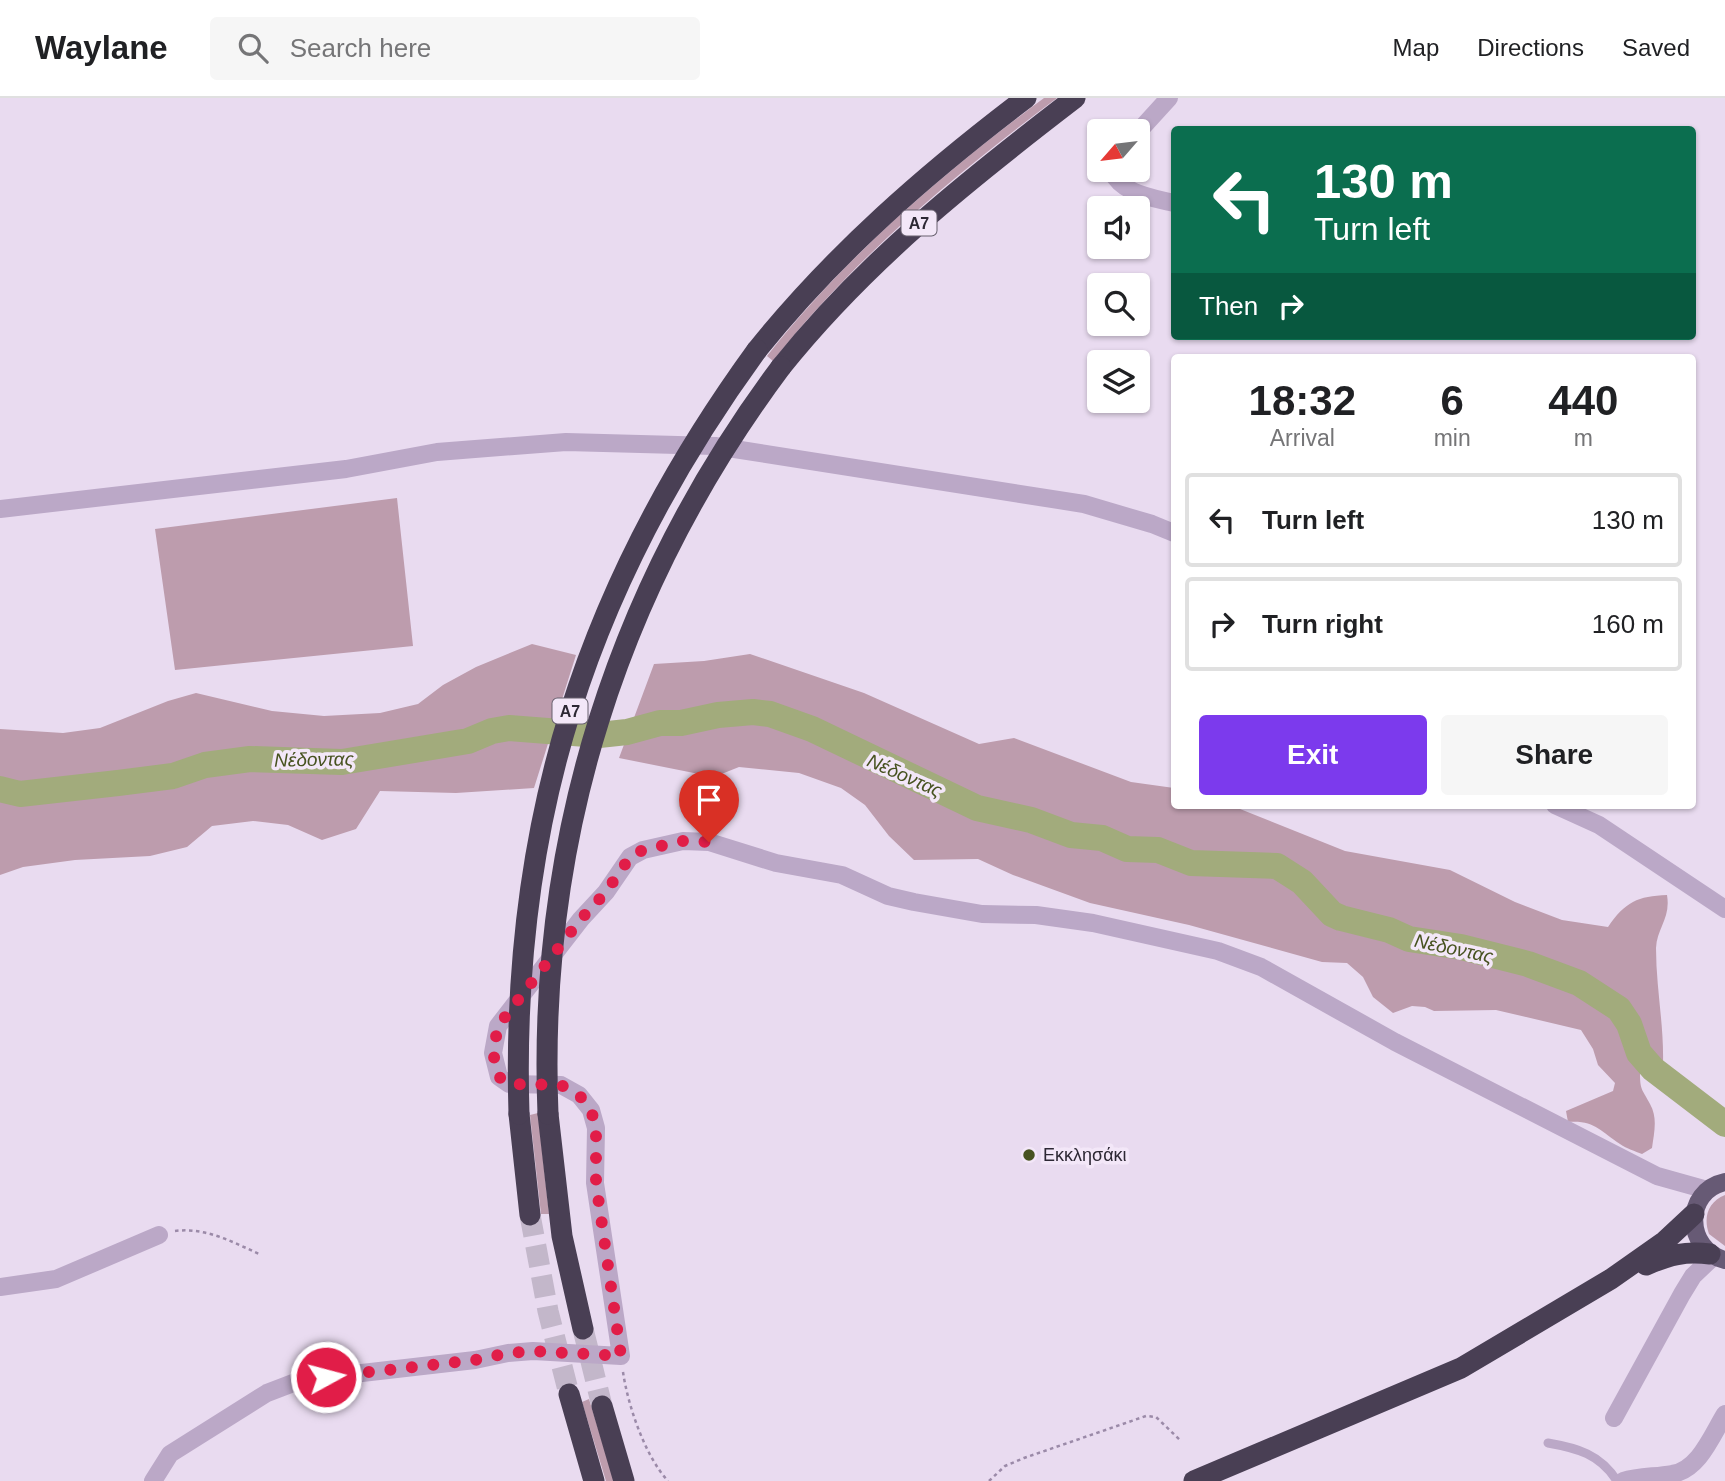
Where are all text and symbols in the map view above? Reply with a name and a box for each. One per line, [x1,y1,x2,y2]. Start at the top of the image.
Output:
search box [210,17,700,80]
text: Waylane [35,29,168,66]
icon: search [234,29,272,67]
text: Search here [290,33,431,63]
text: Map [1393,34,1439,61]
text: Directions [1477,34,1584,61]
text: Saved [1622,34,1690,61]
north arrow [1087,119,1150,182]
map controls [1087,119,1150,413]
icon: left [1199,154,1290,245]
text: 130 m [1314,154,1453,208]
button: sound [1087,196,1150,259]
road number: Α7 [902,211,936,236]
text: Turn left [1314,211,1430,247]
button: search [1087,273,1150,336]
icon: right [1272,287,1310,325]
text: Then [1199,291,1258,321]
button: layers [1087,350,1150,413]
text: 18:32 [1249,377,1356,424]
text: 6 [1440,377,1464,424]
text: 440 [1548,377,1618,424]
text: Arrival [1270,425,1335,451]
text: min [1434,425,1471,451]
text: m [1574,425,1593,451]
icon: left [1203,501,1241,539]
text: Turn left [1262,505,1364,535]
text: 130 m [1592,505,1664,535]
icon: right [1203,605,1241,643]
text: Turn right [1262,609,1383,639]
text: 160 m [1592,609,1664,639]
road number: Α7 [552,698,588,724]
button: Exit [1199,715,1427,795]
button: Share [1441,715,1668,795]
water label: Νέδoντας [274,748,355,771]
water label: Νέδoντας [864,750,946,802]
pin [679,770,739,842]
icon: arrive [690,781,728,819]
water label: Νέδoντας [1413,930,1496,967]
place label: Εκκλησάκι [1043,1145,1127,1165]
marker: Εκκλησάκι [1021,1147,1037,1163]
position arrow [289,1340,363,1414]

